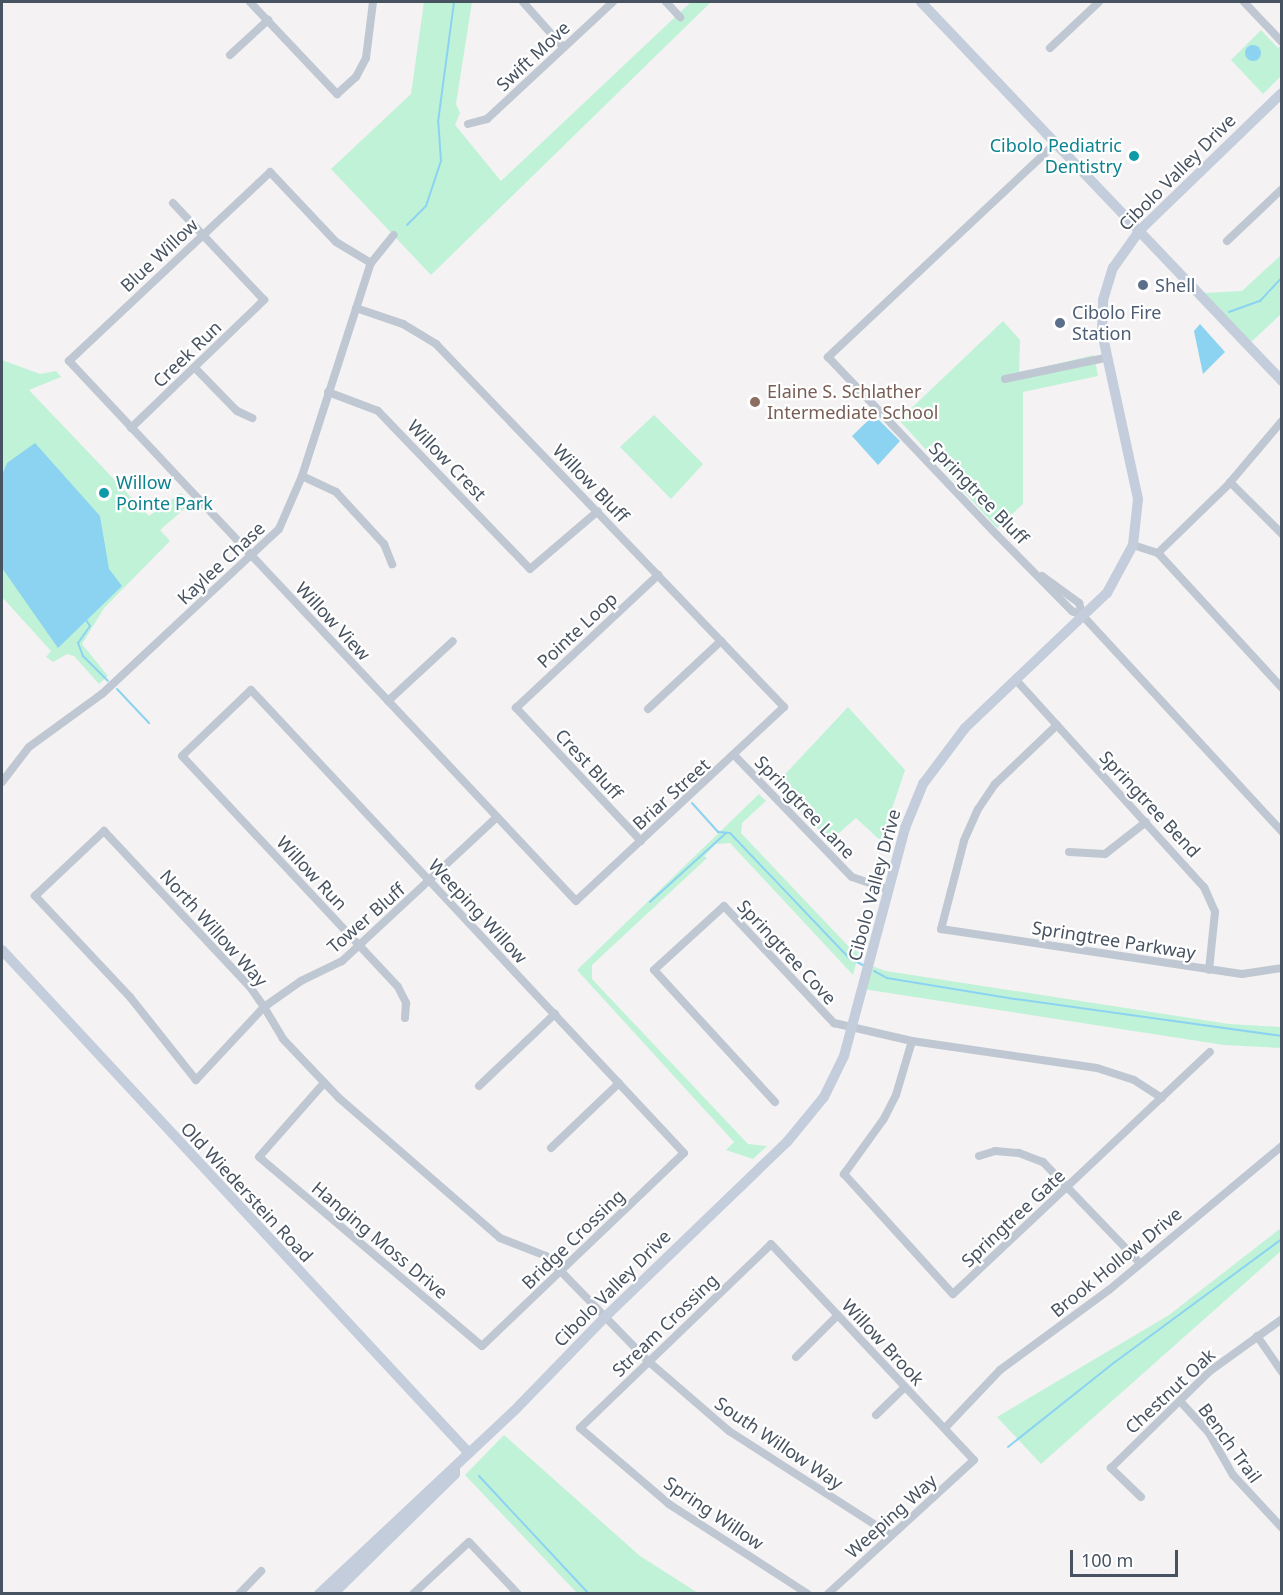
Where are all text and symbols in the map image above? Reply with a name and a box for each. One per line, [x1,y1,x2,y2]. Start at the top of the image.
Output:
street label: Swift Move [492,17,574,95]
street label: Cibolo Valley Drive [1114,109,1240,235]
place label: Cibolo Pediatric Dentistry [990,135,1122,178]
marker: Cibolo Pediatric Dentistry [1127,149,1141,163]
street label: Blue Willow [116,214,202,296]
place label: Shell [1155,274,1195,296]
marker: Shell [1136,278,1150,292]
place label: Cibolo Fire Station [1072,302,1161,344]
street label: Creek Run [148,316,226,392]
marker: Cibolo Fire Station [1053,316,1067,330]
place label: Elaine S. Schlather Intermediate School [767,381,939,424]
marker: Elaine S. Schlather Intermediate School [748,395,762,409]
street label: Willow Crest [403,415,491,505]
street label: Springtree Bluff [925,437,1033,549]
street label: Willow Bluff [549,440,633,526]
place label: Willow Pointe Park [116,472,213,514]
marker: Willow Pointe Park [97,486,111,500]
street label: Kaylee Chase [173,517,269,609]
street label: Willow View [291,577,375,665]
street label: Pointe Loop [533,588,621,672]
street label: Crest Bluff [551,724,627,804]
street label: Springtree Bend [1095,746,1205,862]
street label: Springtree Lane [750,751,860,863]
street label: Briar Street [628,754,714,834]
street label: Cibolo Valley Drive [843,807,905,963]
street label: Willow Run [272,831,352,915]
street label: Weeping Willow [424,854,532,968]
street label: North Willow Way [156,865,272,991]
street label: Tower Bluff [323,879,409,957]
street label: Springtree Cove [733,895,841,1009]
street label: Springtree Parkway [1031,916,1197,964]
street label: Old Wiederstein Road [176,1117,318,1267]
street label: Springtree Gate [957,1165,1069,1271]
street label: Hanging Moss Drive [308,1177,452,1303]
street label: Bridge Crossing [517,1185,629,1293]
street label: Brook Hollow Drive [1046,1203,1186,1321]
street label: Cibolo Valley Drive [549,1225,675,1351]
street label: Stream Crossing [608,1269,722,1381]
street label: Willow Brook [838,1294,928,1390]
street label: Chestnut Oak [1121,1344,1219,1438]
street label: South Willow Way [711,1392,847,1494]
street label: Bench Trail [1194,1399,1266,1487]
street label: Weeping Way [841,1470,941,1562]
street label: Spring Willow [660,1472,768,1554]
scale bar [1073,1538,1181,1576]
text: 100 m [1081,1548,1133,1572]

